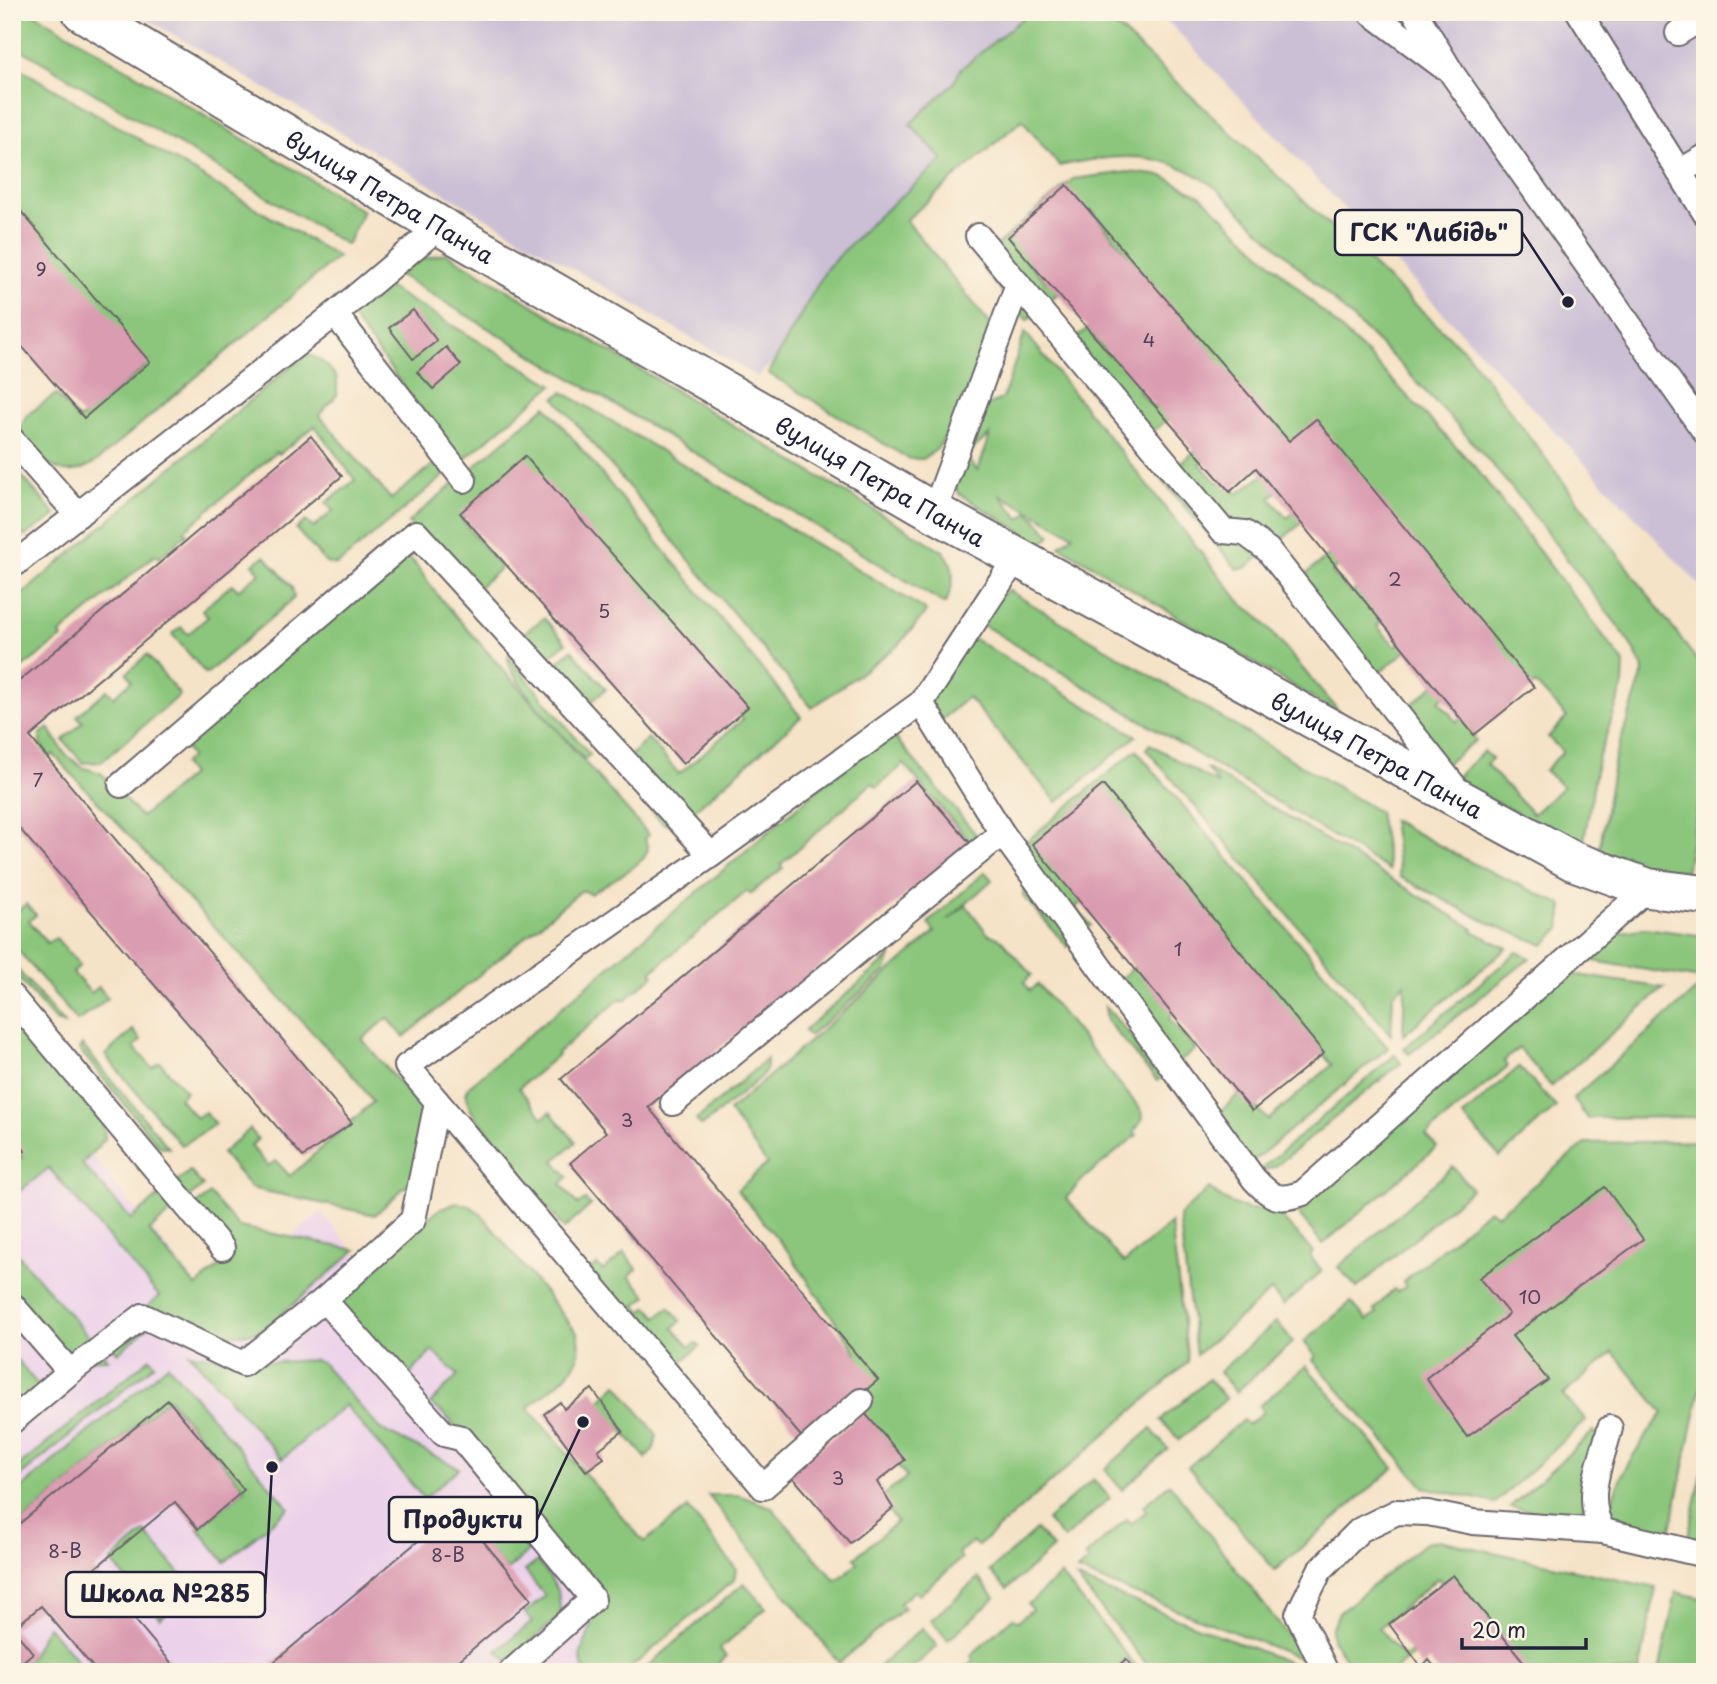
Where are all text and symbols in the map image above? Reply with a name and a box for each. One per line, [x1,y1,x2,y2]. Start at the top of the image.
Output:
street label: вулиця Петра Панча [279,120,501,271]
callout: ГСК "Либідь" [1335,210,1522,255]
text: ГСК "Либідь" [1350,213,1508,249]
house number: 9 [35,254,47,282]
house number: 4 [1143,325,1155,353]
street label: вулиця Петра Панча [769,406,992,555]
house number: 2 [1388,564,1402,592]
house number: 5 [598,596,610,624]
street label: вулиця Петра Панча [1265,682,1490,826]
house number: 7 [33,765,44,793]
house number: 1 [1174,934,1182,962]
house number: 3 [621,1105,633,1133]
house number: 10 [1519,1282,1541,1310]
house number: 3 [832,1463,844,1491]
callout: Продукти [389,1497,537,1542]
text: Продукти [403,1500,523,1536]
house number: 8-В [48,1536,82,1564]
house number: 8-В [431,1540,465,1568]
callout: Школа №285 [66,1572,265,1617]
text: Школа №285 [80,1574,250,1610]
scale bar [1462,1607,1586,1651]
text: 20 m [1472,1613,1526,1645]

